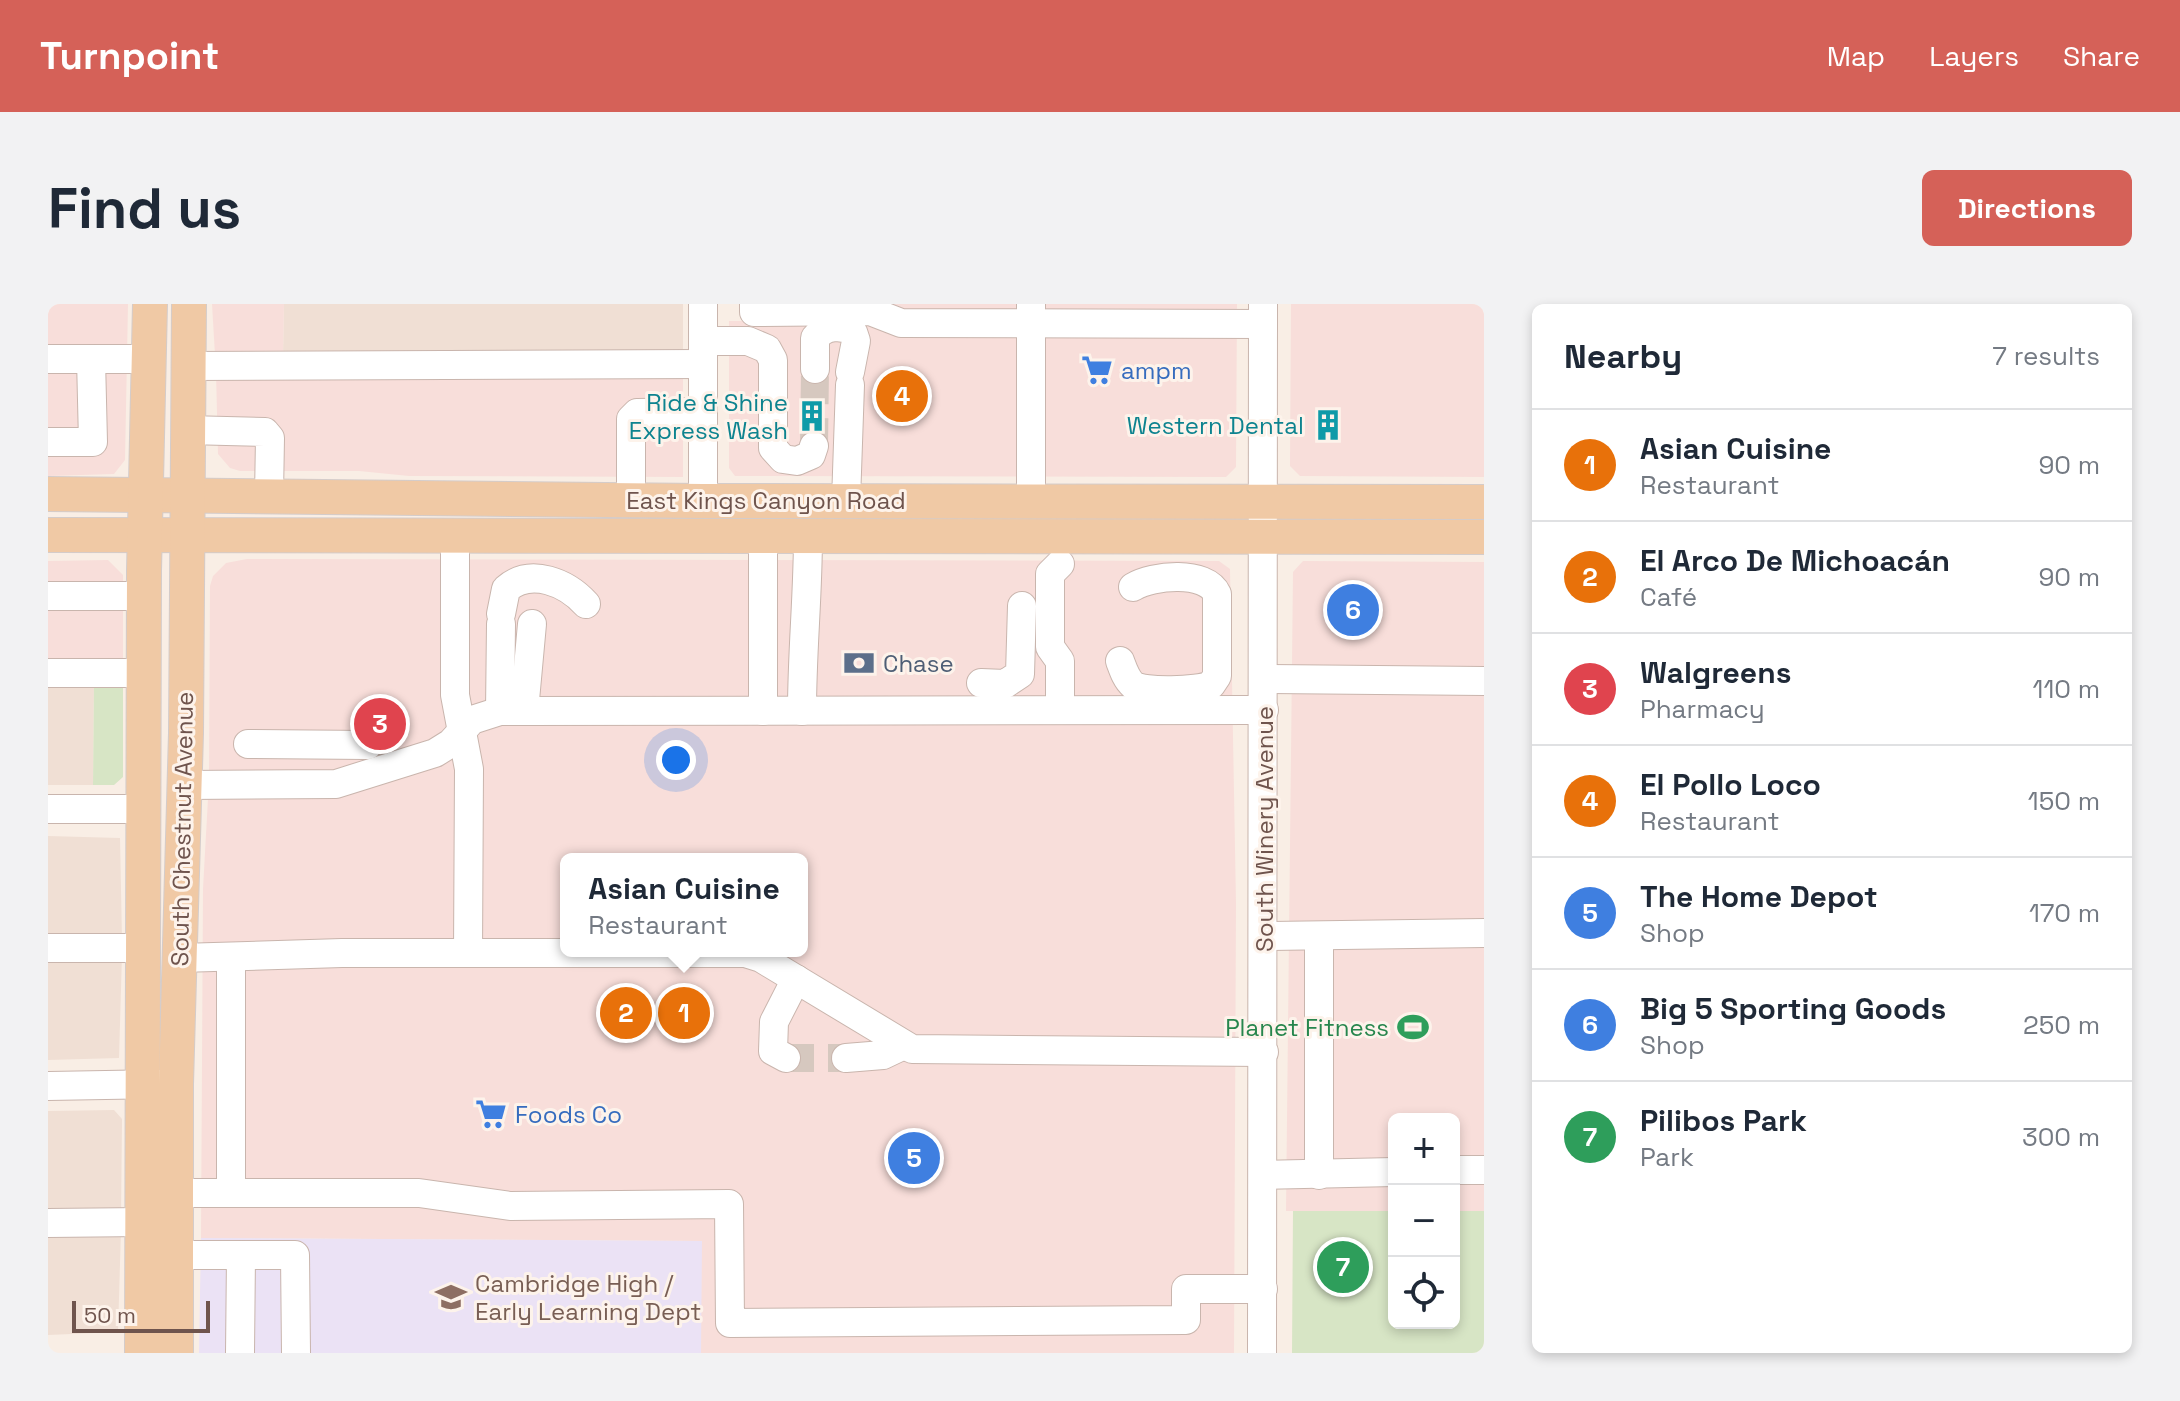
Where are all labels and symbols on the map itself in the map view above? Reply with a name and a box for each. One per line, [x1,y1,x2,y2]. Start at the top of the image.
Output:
supermarket icon: ampm [1080,353,1114,387]
place label: ampm [1121,355,1192,386]
pin: 4 [876,366,928,426]
place label: Ride & Shine Express Wash [629,387,788,446]
building icon: Ride & Shine Express Wash [795,399,829,433]
building icon: Western Dental [1311,408,1345,442]
place label: Western Dental [1127,410,1304,441]
street label: East Kings Canyon Road [626,485,906,516]
pin: 6 [1327,580,1379,640]
bank icon: Chase [842,646,876,680]
place label: Chase [883,648,954,679]
street label: South Chestnut Avenue [164,691,200,967]
pin: 3 [354,694,406,754]
street label: South Winery Avenue [1249,706,1280,952]
your location [656,740,696,780]
pin: 2 [600,983,652,1043]
pin: 1 [658,983,710,1043]
sports icon: Planet Fitness [1396,1010,1430,1044]
place label: Planet Fitness [1225,1012,1389,1043]
supermarket icon: Foods Co [474,1097,508,1131]
place label: Foods Co [515,1099,622,1130]
pin: 5 [888,1128,940,1188]
pin: 7 [1317,1237,1369,1297]
place label: Cambridge High / Early Learning Dept [475,1268,701,1327]
school or university icon: Cambridge High / Early Learning Dept [434,1280,468,1314]
scale bar [72,1297,210,1333]

